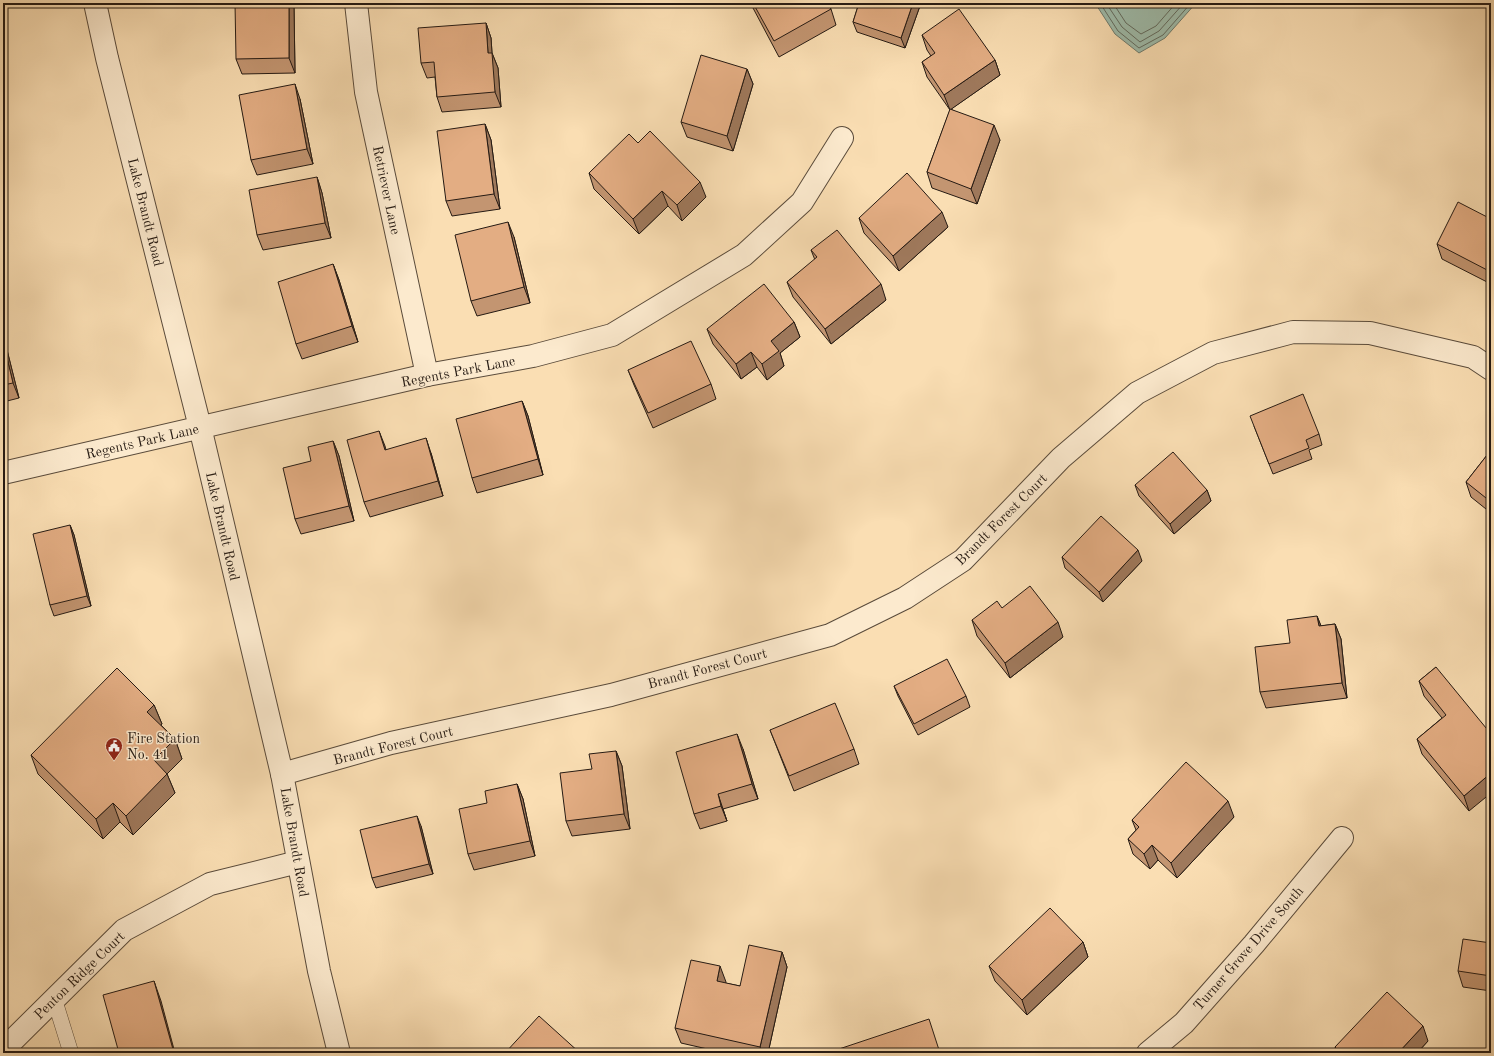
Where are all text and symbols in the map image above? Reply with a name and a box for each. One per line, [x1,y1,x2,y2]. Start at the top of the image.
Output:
street label: Retriever Lane [370,145,402,236]
street label: Lake Brandt Road [125,157,165,268]
street label: Regents Park Lane [400,354,516,390]
street label: Regents Park Lane [84,422,200,462]
street label: Lake Brandt Road [203,471,241,582]
street label: Brandt Forest Court [953,471,1050,568]
street label: Brandt Forest Court [646,646,769,692]
street label: Brandt Forest Court [332,724,455,768]
place label: Fire Station No. 41 [127,732,200,762]
public building icon: Fire Station No. 41 [104,736,124,761]
street label: Lake Brandt Road [277,786,311,898]
street label: Turner Grove Drive South [1191,884,1307,1013]
street label: Penton Ridge Court [32,929,128,1022]

